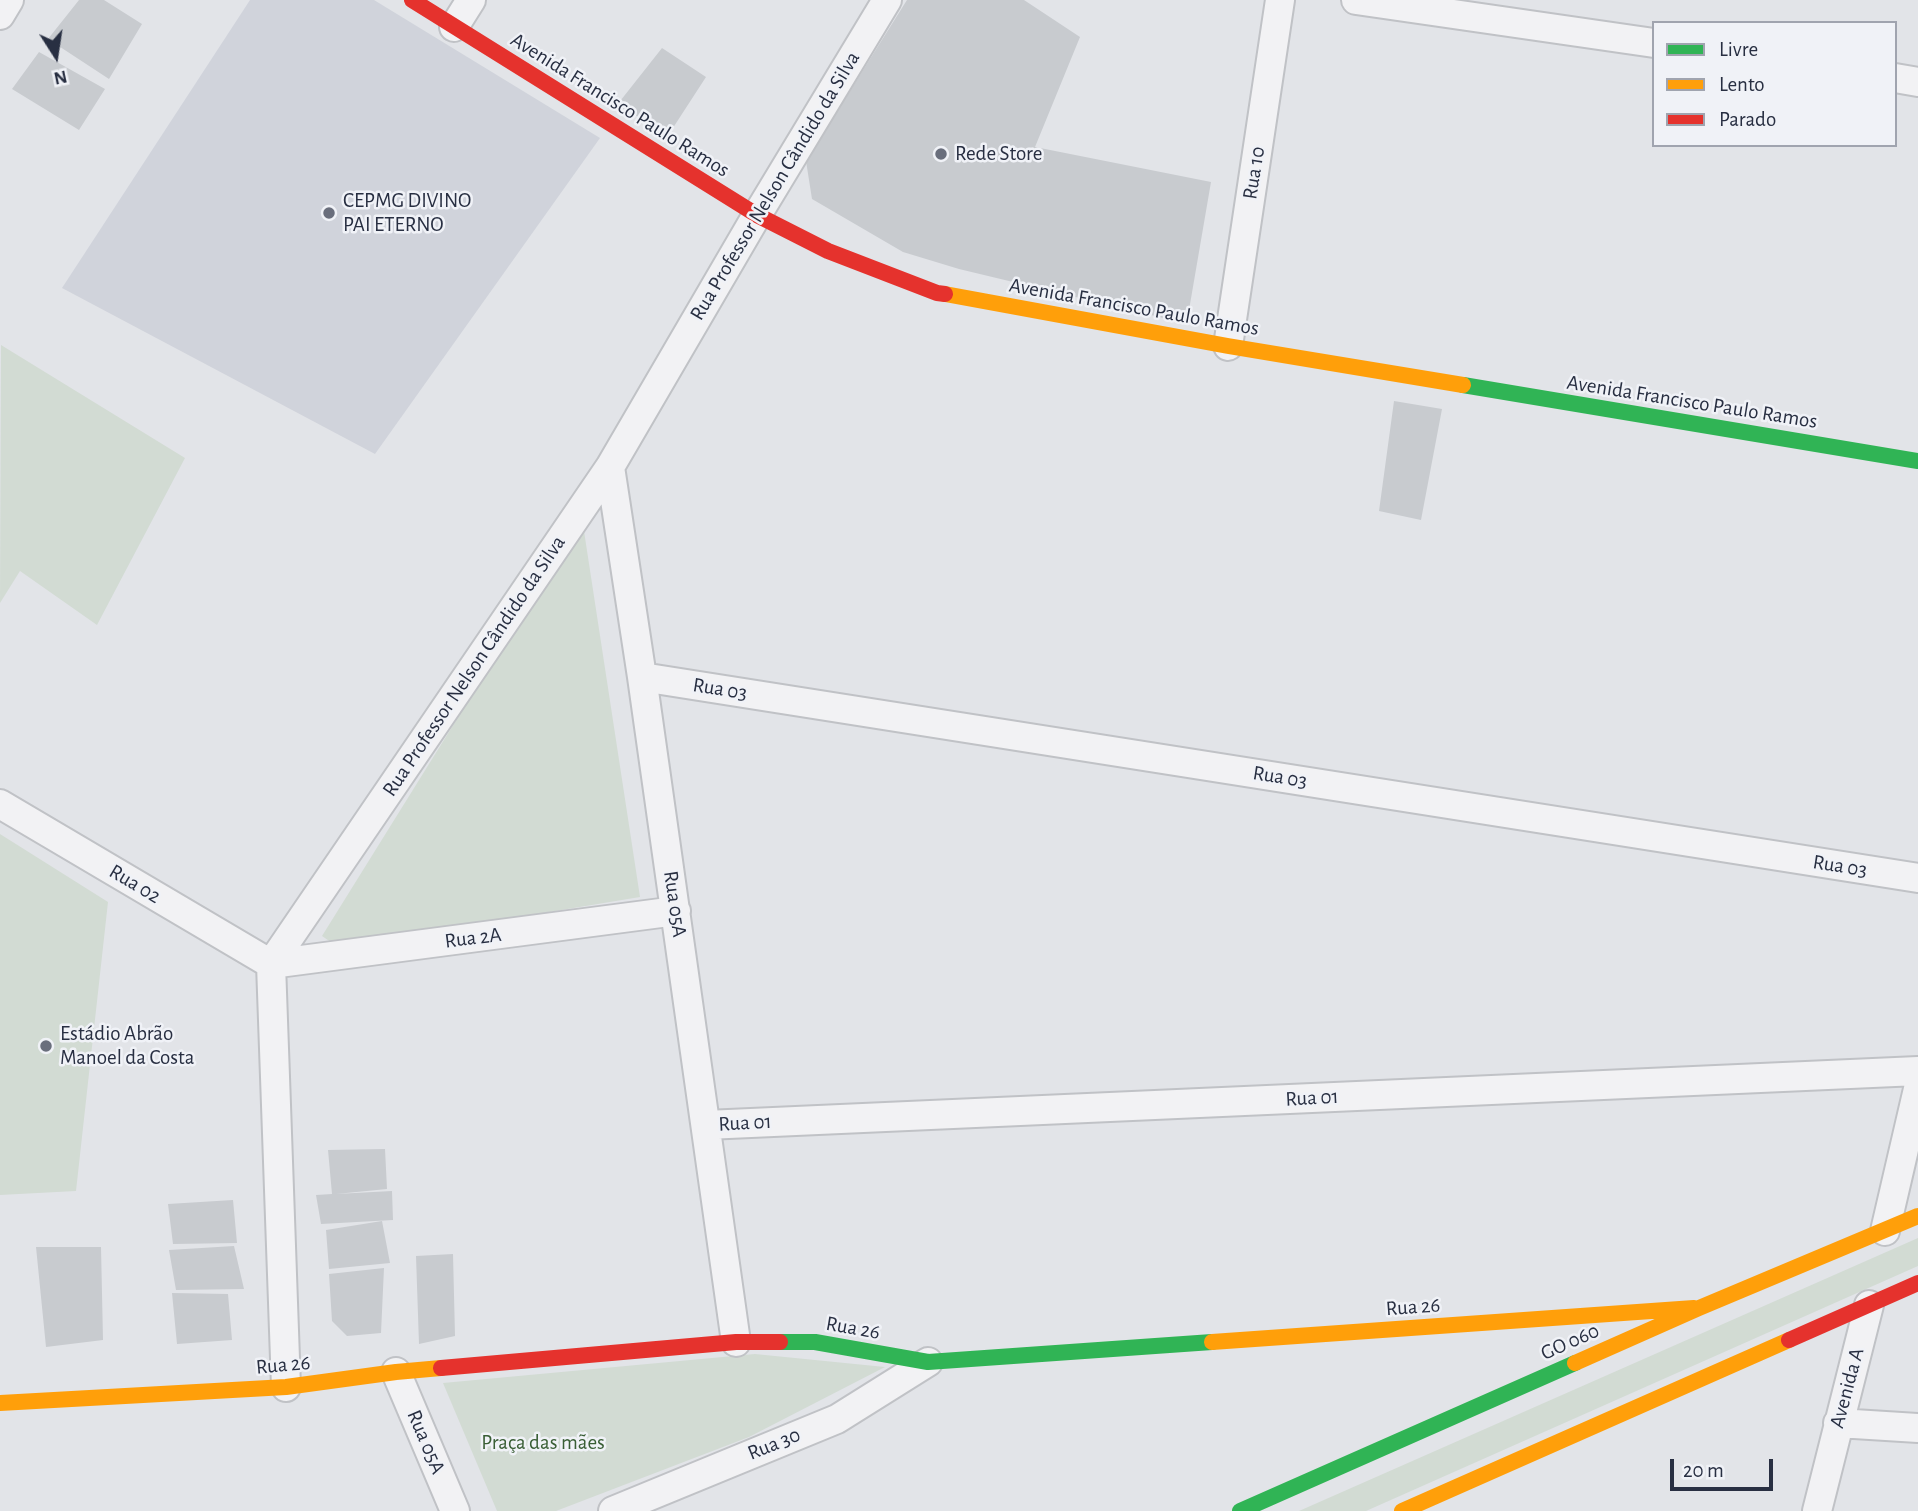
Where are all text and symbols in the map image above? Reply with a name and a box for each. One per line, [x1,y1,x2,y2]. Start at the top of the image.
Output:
north arrow [21,21,91,91]
legend [1652,21,1897,147]
street label: Avenida Francisco Paulo Ramos [506,27,734,183]
text: Livre [1719,39,1758,60]
street label: Rua Professor Nelson Cândido da Silva [685,47,865,325]
text: N [52,66,69,88]
text: Lento [1719,74,1765,95]
text: Parado [1719,109,1776,130]
place label: Rede Store [955,141,1042,167]
street label: Rua 10 [1237,145,1271,201]
marker: Rede Store [933,146,949,162]
place label: CEPMG DIVINO PAI ETERNO [343,188,471,238]
marker: CEPMG DIVINO PAI ETERNO [321,205,337,221]
street label: Avenida Francisco Paulo Ramos [1007,273,1261,341]
street label: Avenida Francisco Paulo Ramos [1565,370,1819,434]
street label: Rua Professor Nelson Cândido da Silva [377,531,571,801]
street label: Rua 03 [691,672,749,706]
street label: Rua 03 [1251,760,1309,794]
street label: Rua 03 [1811,849,1869,883]
street label: Rua 02 [105,859,165,909]
street label: Rua 05A [658,869,692,939]
street label: Rua 2A [443,922,503,954]
place label: Estádio Abrão Manoel da Costa [60,1021,194,1071]
marker: Estádio Abrão Manoel da Costa [38,1038,54,1054]
street label: Rua 01 [1285,1084,1339,1112]
street label: Rua 01 [718,1109,772,1137]
street label: Rua 26 [1385,1293,1441,1321]
street label: Rua 26 [824,1311,882,1345]
street label: GO 060 [1537,1318,1603,1366]
street label: Avenida A [1824,1345,1870,1431]
street label: Rua 26 [255,1350,311,1380]
street label: Rua 05A [401,1406,451,1478]
street label: Rua 30 [744,1422,804,1466]
park label: Praça das mães [481,1430,605,1456]
scale bar [1673,1444,1776,1488]
text: 20 m [1683,1460,1724,1481]

